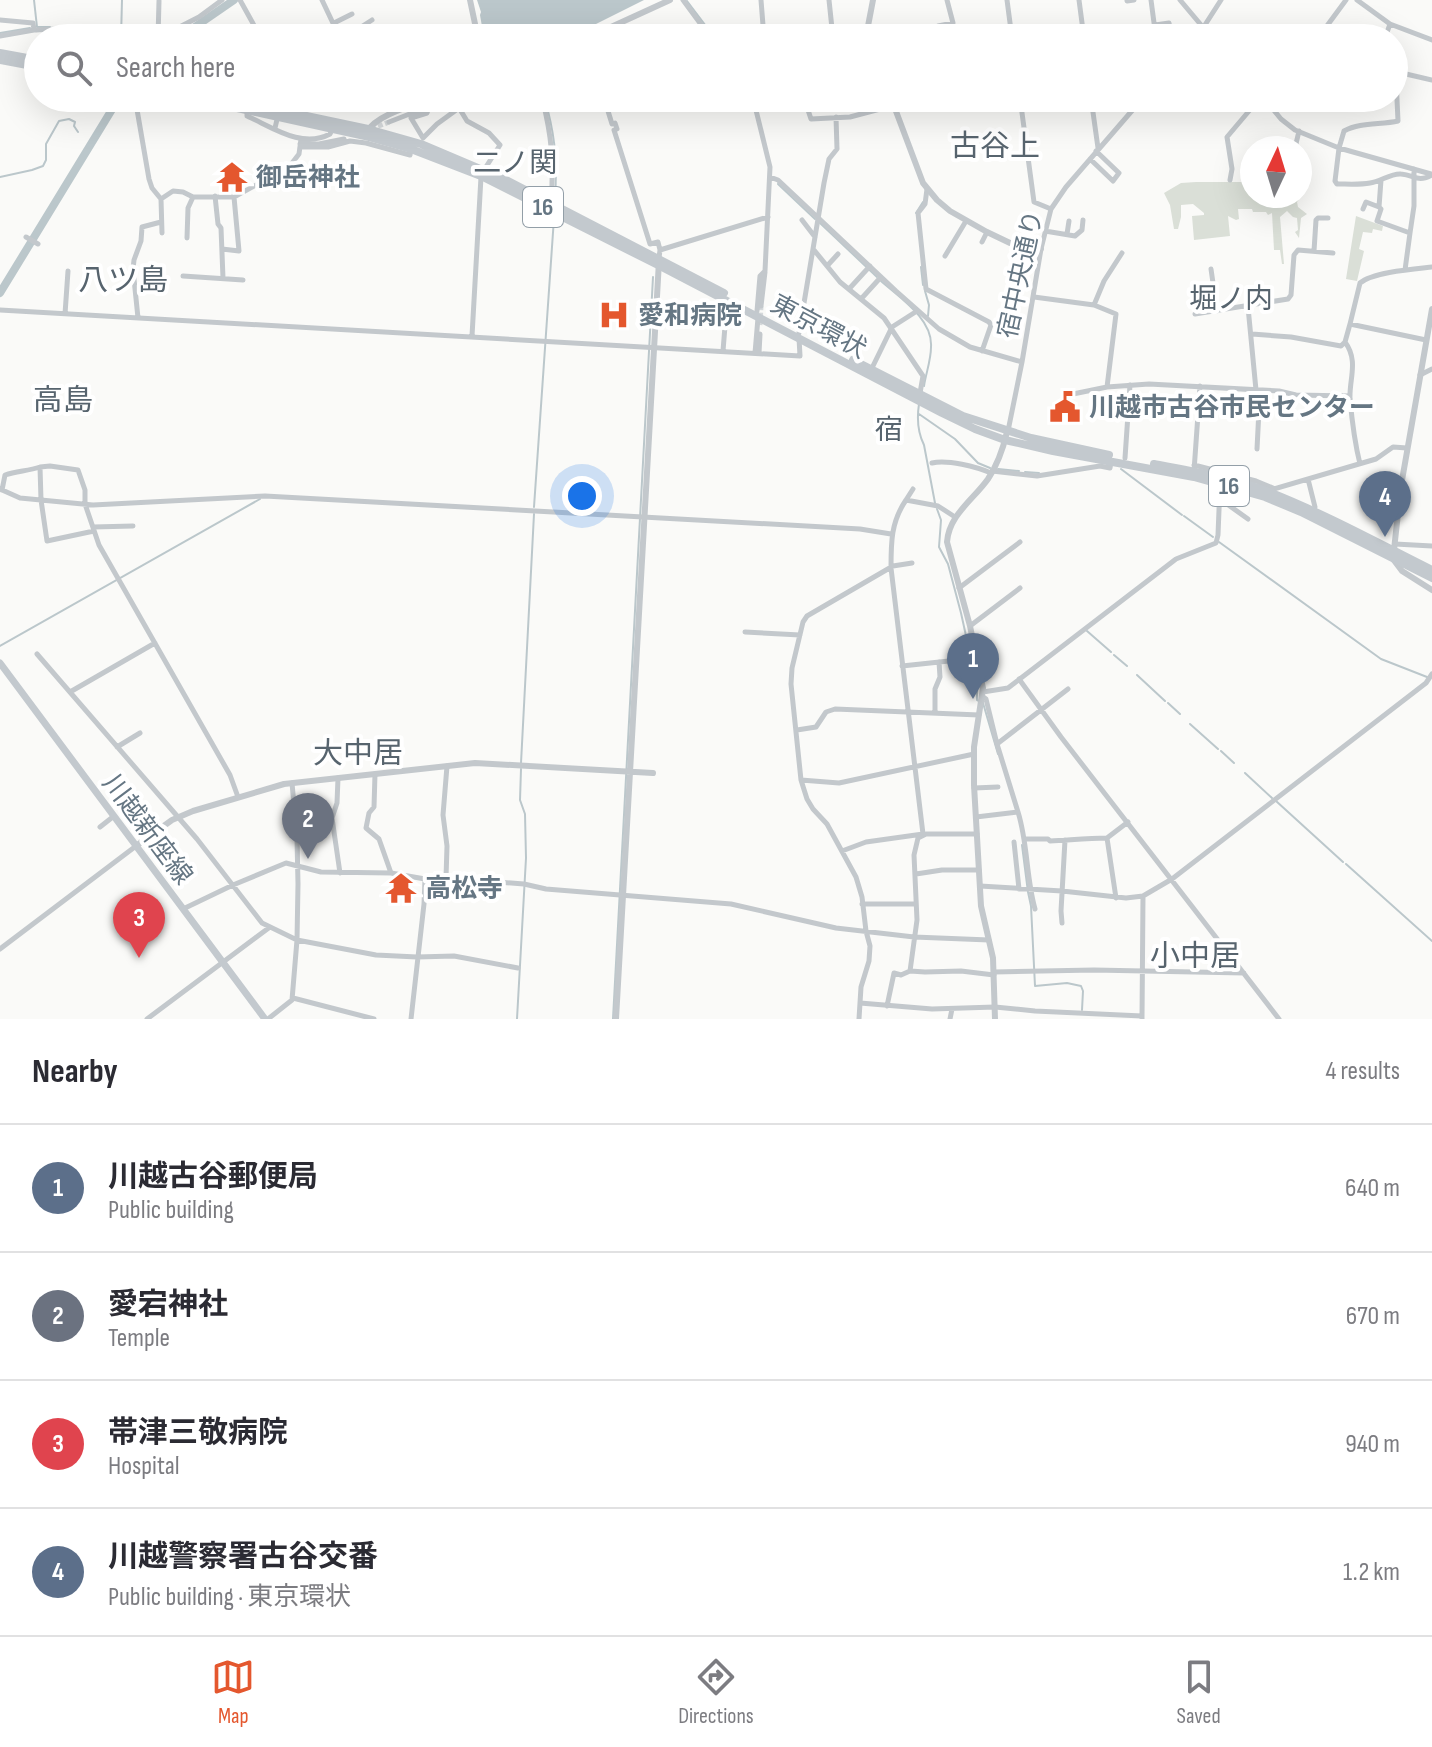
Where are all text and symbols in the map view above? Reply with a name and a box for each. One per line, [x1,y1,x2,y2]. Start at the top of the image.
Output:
search box [24,24,1408,112]
icon: search [52,46,96,90]
text: Search here [116,50,235,86]
district label: 古谷上 [950,129,1040,165]
north arrow [1240,136,1312,208]
district label: 二ノ関 [473,147,557,180]
temple icon: 御岳神社 [215,160,249,194]
place label: 御岳神社 [256,163,360,194]
road number: 16 [523,187,563,227]
street label: 宿中央通り [993,208,1050,341]
district label: 八ツ島 [78,263,168,299]
district label: 堀ノ内 [1189,283,1273,316]
street label: 東京環状 [765,289,871,365]
hospital icon: 愛和病院 [597,298,631,332]
place label: 愛和病院 [638,301,742,332]
district label: 高島 [33,383,93,419]
public building icon: 川越市古谷市民センター [1048,390,1082,424]
place label: 川越市古谷市民センター [1089,393,1375,424]
district label: 宿 [875,414,903,447]
road number: 16 [1209,466,1249,506]
pin: 4 [1359,471,1411,537]
your location [562,476,602,516]
pin: 1 [947,633,999,699]
district label: 大中居 [313,736,403,772]
street label: 川越新座線 [95,769,198,891]
pin: 2 [282,793,334,859]
temple icon: 高松寺 [384,871,418,905]
place label: 高松寺 [425,874,503,905]
pin: 3 [113,892,165,958]
district label: 小中居 [1150,939,1240,975]
text: Nearby [32,1051,118,1092]
text: 4 results [1325,1056,1400,1087]
text: 川越古谷郵便局 [108,1159,318,1195]
text: 1 [53,1173,63,1204]
text: 640 m [1345,1173,1400,1204]
text: Public building [108,1195,234,1226]
text: 愛宕神社 [108,1287,228,1323]
text: 2 [52,1301,64,1332]
text: 670 m [1346,1301,1400,1332]
text: Temple [108,1323,170,1354]
text: 帯津三敬病院 [108,1415,288,1451]
text: 3 [52,1429,64,1460]
text: 940 m [1345,1429,1400,1460]
text: Hospital [108,1451,180,1482]
text: 川越警察署古谷交番 [108,1539,378,1575]
text: 4 [52,1557,64,1588]
text: 1.2 km [1343,1557,1400,1588]
text: Public building · 東京環状 [108,1582,351,1613]
tab: Map [211,1655,255,1730]
tab: Directions [678,1655,754,1730]
tab: Saved [1177,1655,1221,1730]

